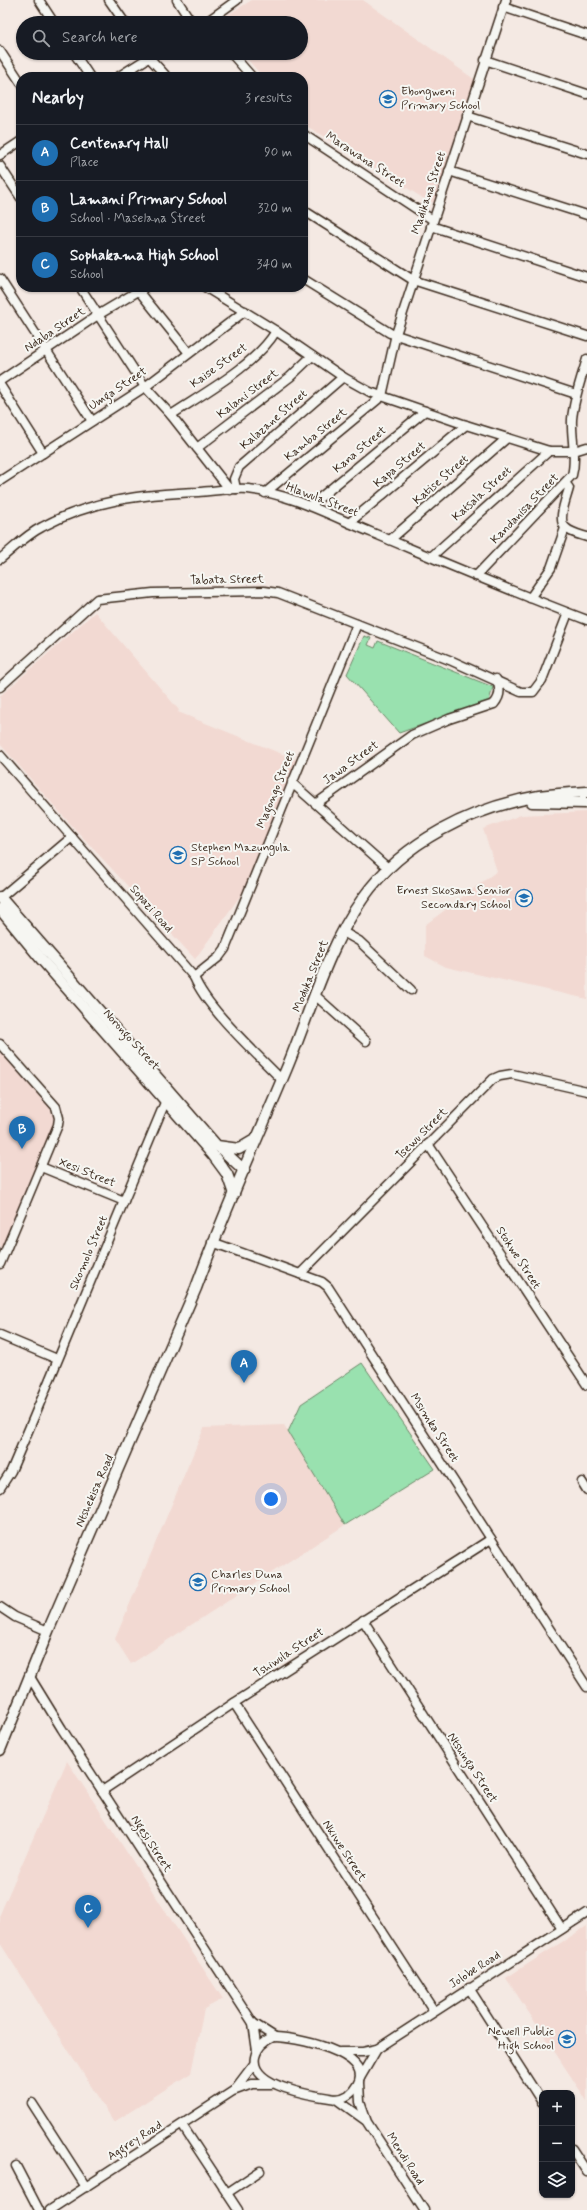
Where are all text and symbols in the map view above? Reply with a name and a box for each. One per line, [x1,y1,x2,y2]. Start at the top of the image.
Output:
search box [16,16,308,60]
icon: search [30,27,52,49]
text: Search here [62,28,138,48]
place label: Ebongweni Primary School [401,84,480,114]
text: Nearby [32,87,84,109]
school or university icon: Ebongweni Primary School [378,89,398,109]
text: 3 results [245,90,292,107]
street label: Marawana Street [322,128,408,192]
text: Centenary Hall [70,134,168,154]
text: A [41,144,49,161]
text: 90 m [264,144,292,161]
street label: Madikana Street [408,149,450,237]
text: Place [70,154,99,171]
text: Lamani Primary School [70,190,227,210]
text: B [41,200,49,217]
text: 320 m [258,200,292,217]
text: School · Maselana Street [70,210,206,227]
text: Sophakama High School [70,246,219,266]
text: C [40,256,50,273]
text: 340 m [257,256,292,273]
text: School [70,266,104,283]
street label: Ndaba Street [21,304,89,356]
street label: Kaise Street [187,340,251,392]
street label: Umga Street [86,363,151,415]
street label: Kalani Street [214,366,282,422]
street label: Kalazane Street [237,386,311,454]
street label: Kamba Street [281,405,351,465]
street label: Kana Street [330,423,390,477]
street label: Kapa Street [371,438,430,492]
street label: Katise Street [410,451,473,509]
street label: Katsala Street [449,463,515,525]
street label: Kandanisa Street [487,470,563,548]
street label: Hlawula Street [284,479,361,521]
street label: Tabata Street [190,571,264,589]
street label: Jawa Street [320,737,382,789]
street label: Magongo Street [253,749,300,831]
place label: Stephen Mazungula SP School [191,840,290,870]
school or university icon: Stephen Mazungula SP School [168,845,188,865]
street label: Sopazi Road [126,882,176,936]
place label: Ernest Skosana Senior Secondary School [396,883,511,913]
school or university icon: Ernest Skosana Senior Secondary School [514,888,534,908]
street label: Moduka Street [289,937,333,1015]
street label: Norongo Street [98,1006,163,1075]
street label: Tsewu Street [393,1105,451,1163]
pin: B [9,1116,35,1149]
street label: Xesi Street [56,1154,118,1192]
street label: Skomolo Street [66,1213,112,1293]
street label: Stokwe Street [492,1224,544,1293]
pin: A [231,1350,257,1383]
street label: Msimka Street [406,1390,463,1466]
street label: Ntshekisa Road [72,1452,118,1530]
your location [261,1489,281,1509]
place label: Charles Duna Primary School [211,1567,290,1597]
school or university icon: Charles Duna Primary School [188,1572,208,1592]
street label: Tshiwula Street [251,1624,327,1682]
street label: Ntshinga Street [442,1730,501,1807]
street label: Ngesi Street [126,1813,175,1876]
street label: Nkiwe Street [318,1817,370,1885]
pin: C [75,1895,101,1928]
street label: Jolobe Road [446,1947,504,1993]
place label: Newell Public High School [488,2024,554,2055]
school or university icon: Newell Public High School [557,2029,577,2049]
map controls [539,2090,575,2198]
button: + [539,2090,575,2126]
street label: Aggrey Road [104,2117,166,2166]
button: − [539,2126,575,2162]
street label: Mendi Road [382,2130,428,2188]
button: layers [539,2162,575,2198]

